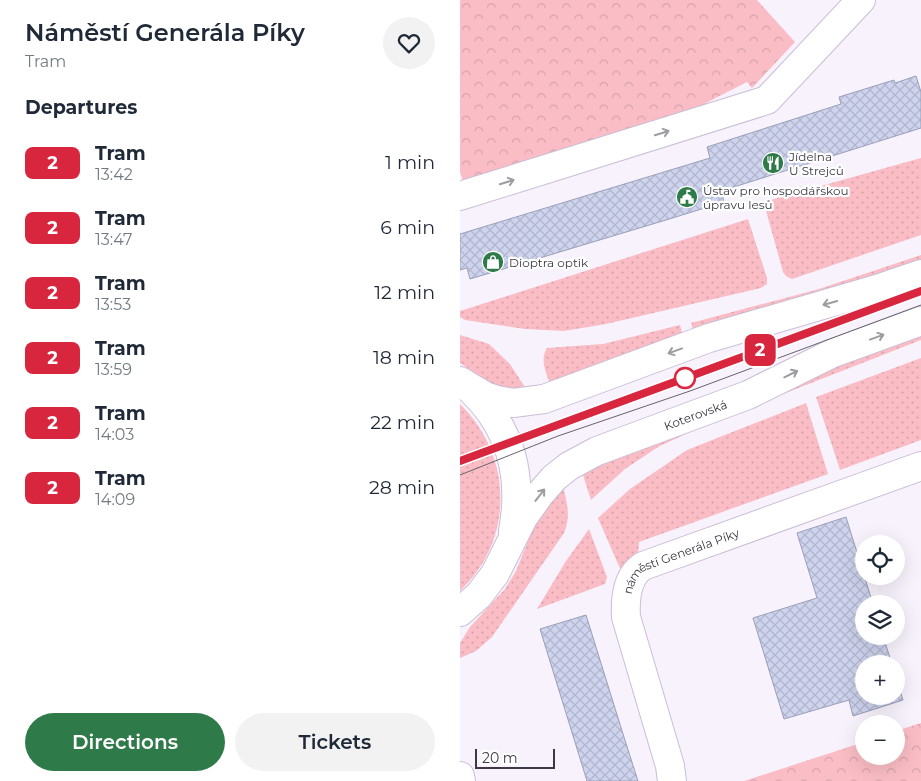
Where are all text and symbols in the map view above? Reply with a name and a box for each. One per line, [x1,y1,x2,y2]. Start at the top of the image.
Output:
button: heart [383,17,435,69]
text: Náměstí Generála Píky [25,18,305,47]
text: Tram [25,52,66,71]
text: Departures [25,96,137,119]
one-way arrow [653,127,669,137]
text: Tram [95,142,146,165]
place label: Jídelna U Strejců [788,149,844,178]
text: 1 min [385,151,435,174]
restaurant icon: Jídelna U Strejců [761,151,785,175]
text: 2 [47,152,58,174]
text: 13:42 [95,165,133,184]
one-way arrow [498,176,514,186]
place label: Ústav pro hospodářskou úpravu lesů [703,183,849,212]
public building icon: Ústav pro hospodářskou úpravu lesů [675,185,699,209]
text: Tram [95,207,146,230]
text: 6 min [380,216,435,239]
text: 2 [47,217,58,239]
text: 13:47 [95,230,132,249]
shop icon: Dioptra optik [481,250,505,274]
place label: Dioptra optik [509,255,589,270]
text: Tram [95,272,146,295]
text: 12 min [374,281,435,304]
text: 2 [47,282,58,304]
text: 13:53 [95,295,131,314]
one-way arrow [822,299,838,309]
one-way arrow [869,332,884,341]
line badge: 2 [744,334,776,366]
text: Tram [95,337,146,360]
text: 2 [755,339,765,361]
text: 18 min [373,346,435,369]
text: 2 [47,347,58,369]
one-way arrow [668,347,683,356]
text: 13:59 [95,360,132,379]
unlabelled marker [674,367,696,389]
one-way arrow [783,369,798,379]
street label: Koterovská [662,396,729,433]
text: Tram [95,402,146,425]
text: 22 min [370,411,435,434]
text: 2 [47,412,58,434]
text: 14:03 [95,425,134,444]
text: Tram [95,467,146,490]
text: 28 min [369,476,435,499]
text: 2 [47,477,58,499]
one-way arrow [535,488,545,502]
text: 14:09 [95,490,135,509]
street label: náměstí Generála Píky [619,524,741,595]
map controls [855,535,905,765]
button: locate [855,535,905,585]
button: layers [855,595,905,645]
button: + [855,655,905,705]
button: Directions [25,713,225,771]
button: Tickets [235,713,435,771]
button: − [855,715,905,765]
scale bar [475,746,555,769]
text: 20 m [482,749,518,767]

